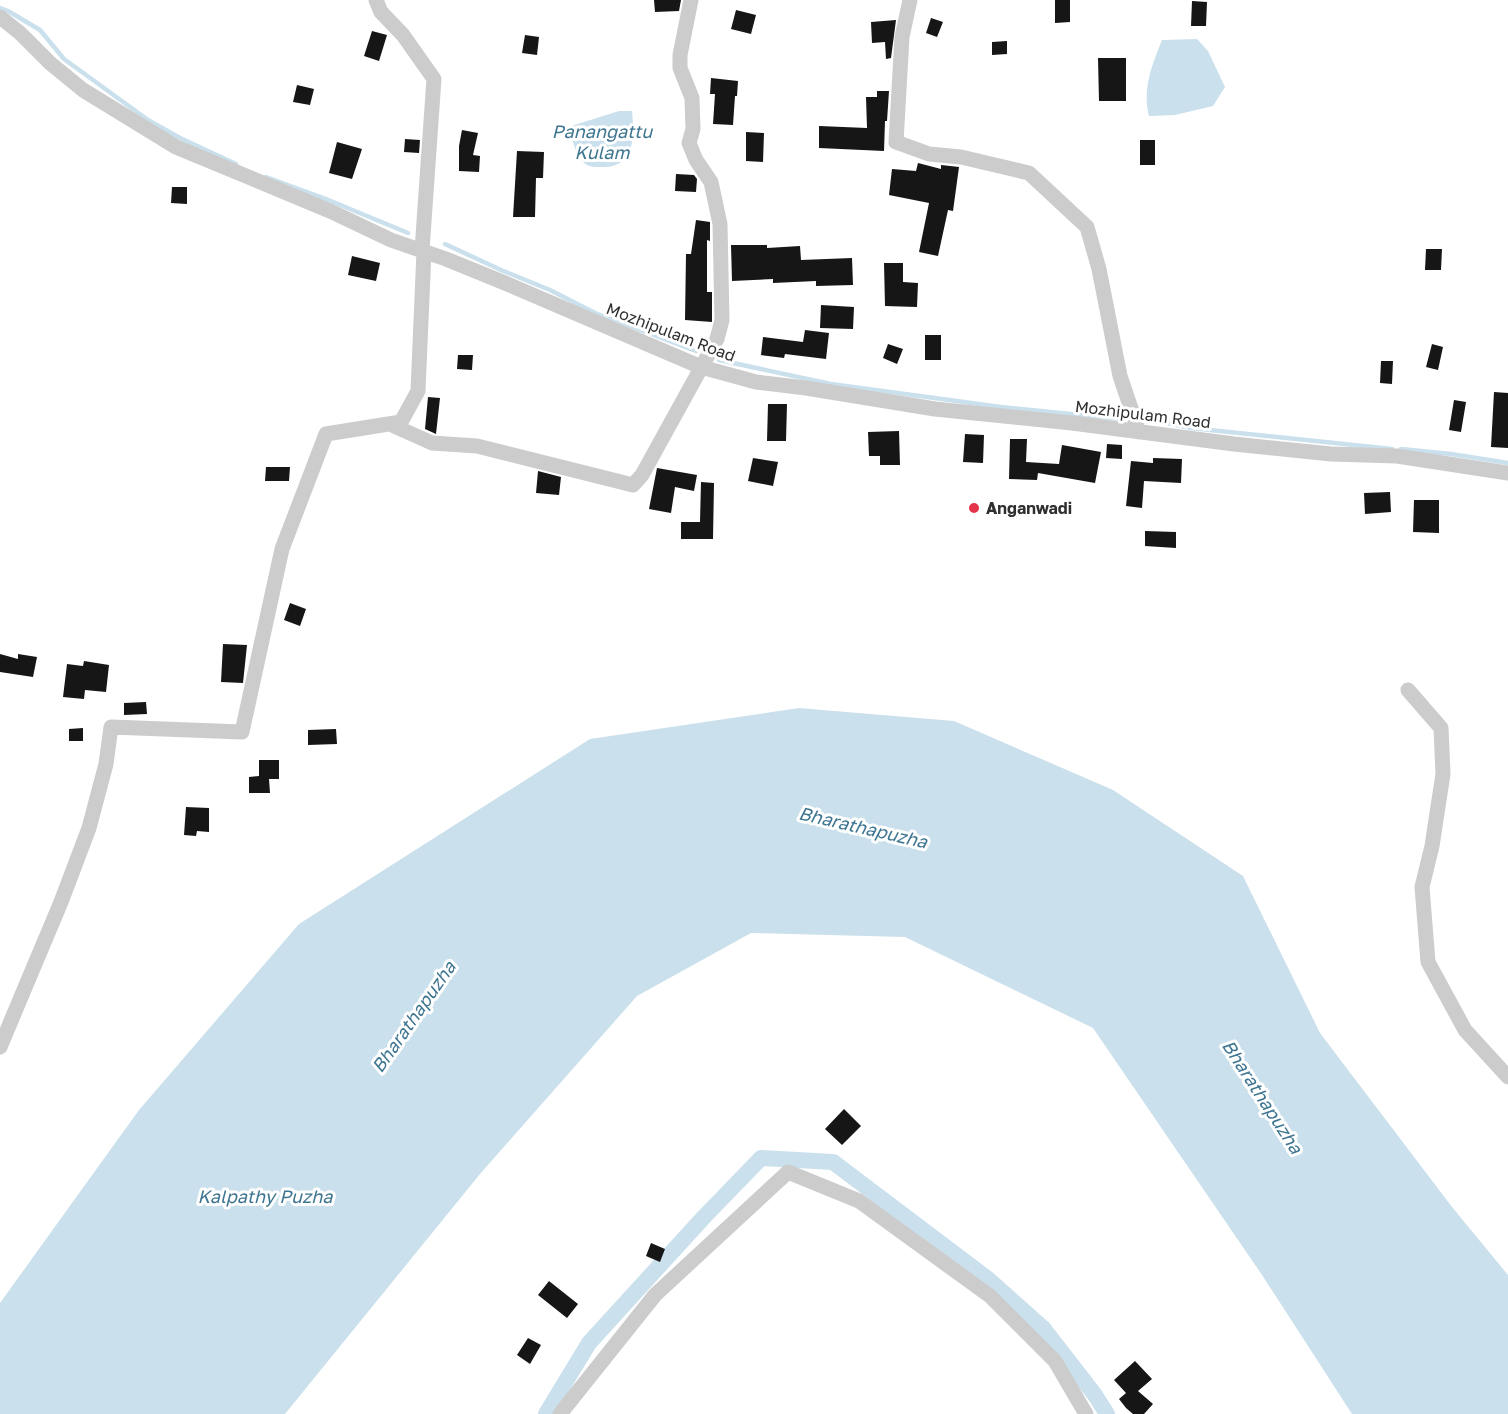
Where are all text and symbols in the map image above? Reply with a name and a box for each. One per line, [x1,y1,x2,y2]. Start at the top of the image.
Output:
water label: Panangattu Kulam [552,120,653,163]
street label: Mozhipulam Road [604,298,738,366]
street label: Mozhipulam Road [1074,396,1212,432]
place label: Anganwadi [986,498,1072,518]
marker: Anganwadi [967,501,981,515]
water label: Bharathapuzha [797,802,930,853]
water label: Bharathapuzha [367,956,460,1076]
water label: Bharathapuzha [1218,1036,1308,1158]
water label: Kalpathy Puzha [198,1185,333,1207]

